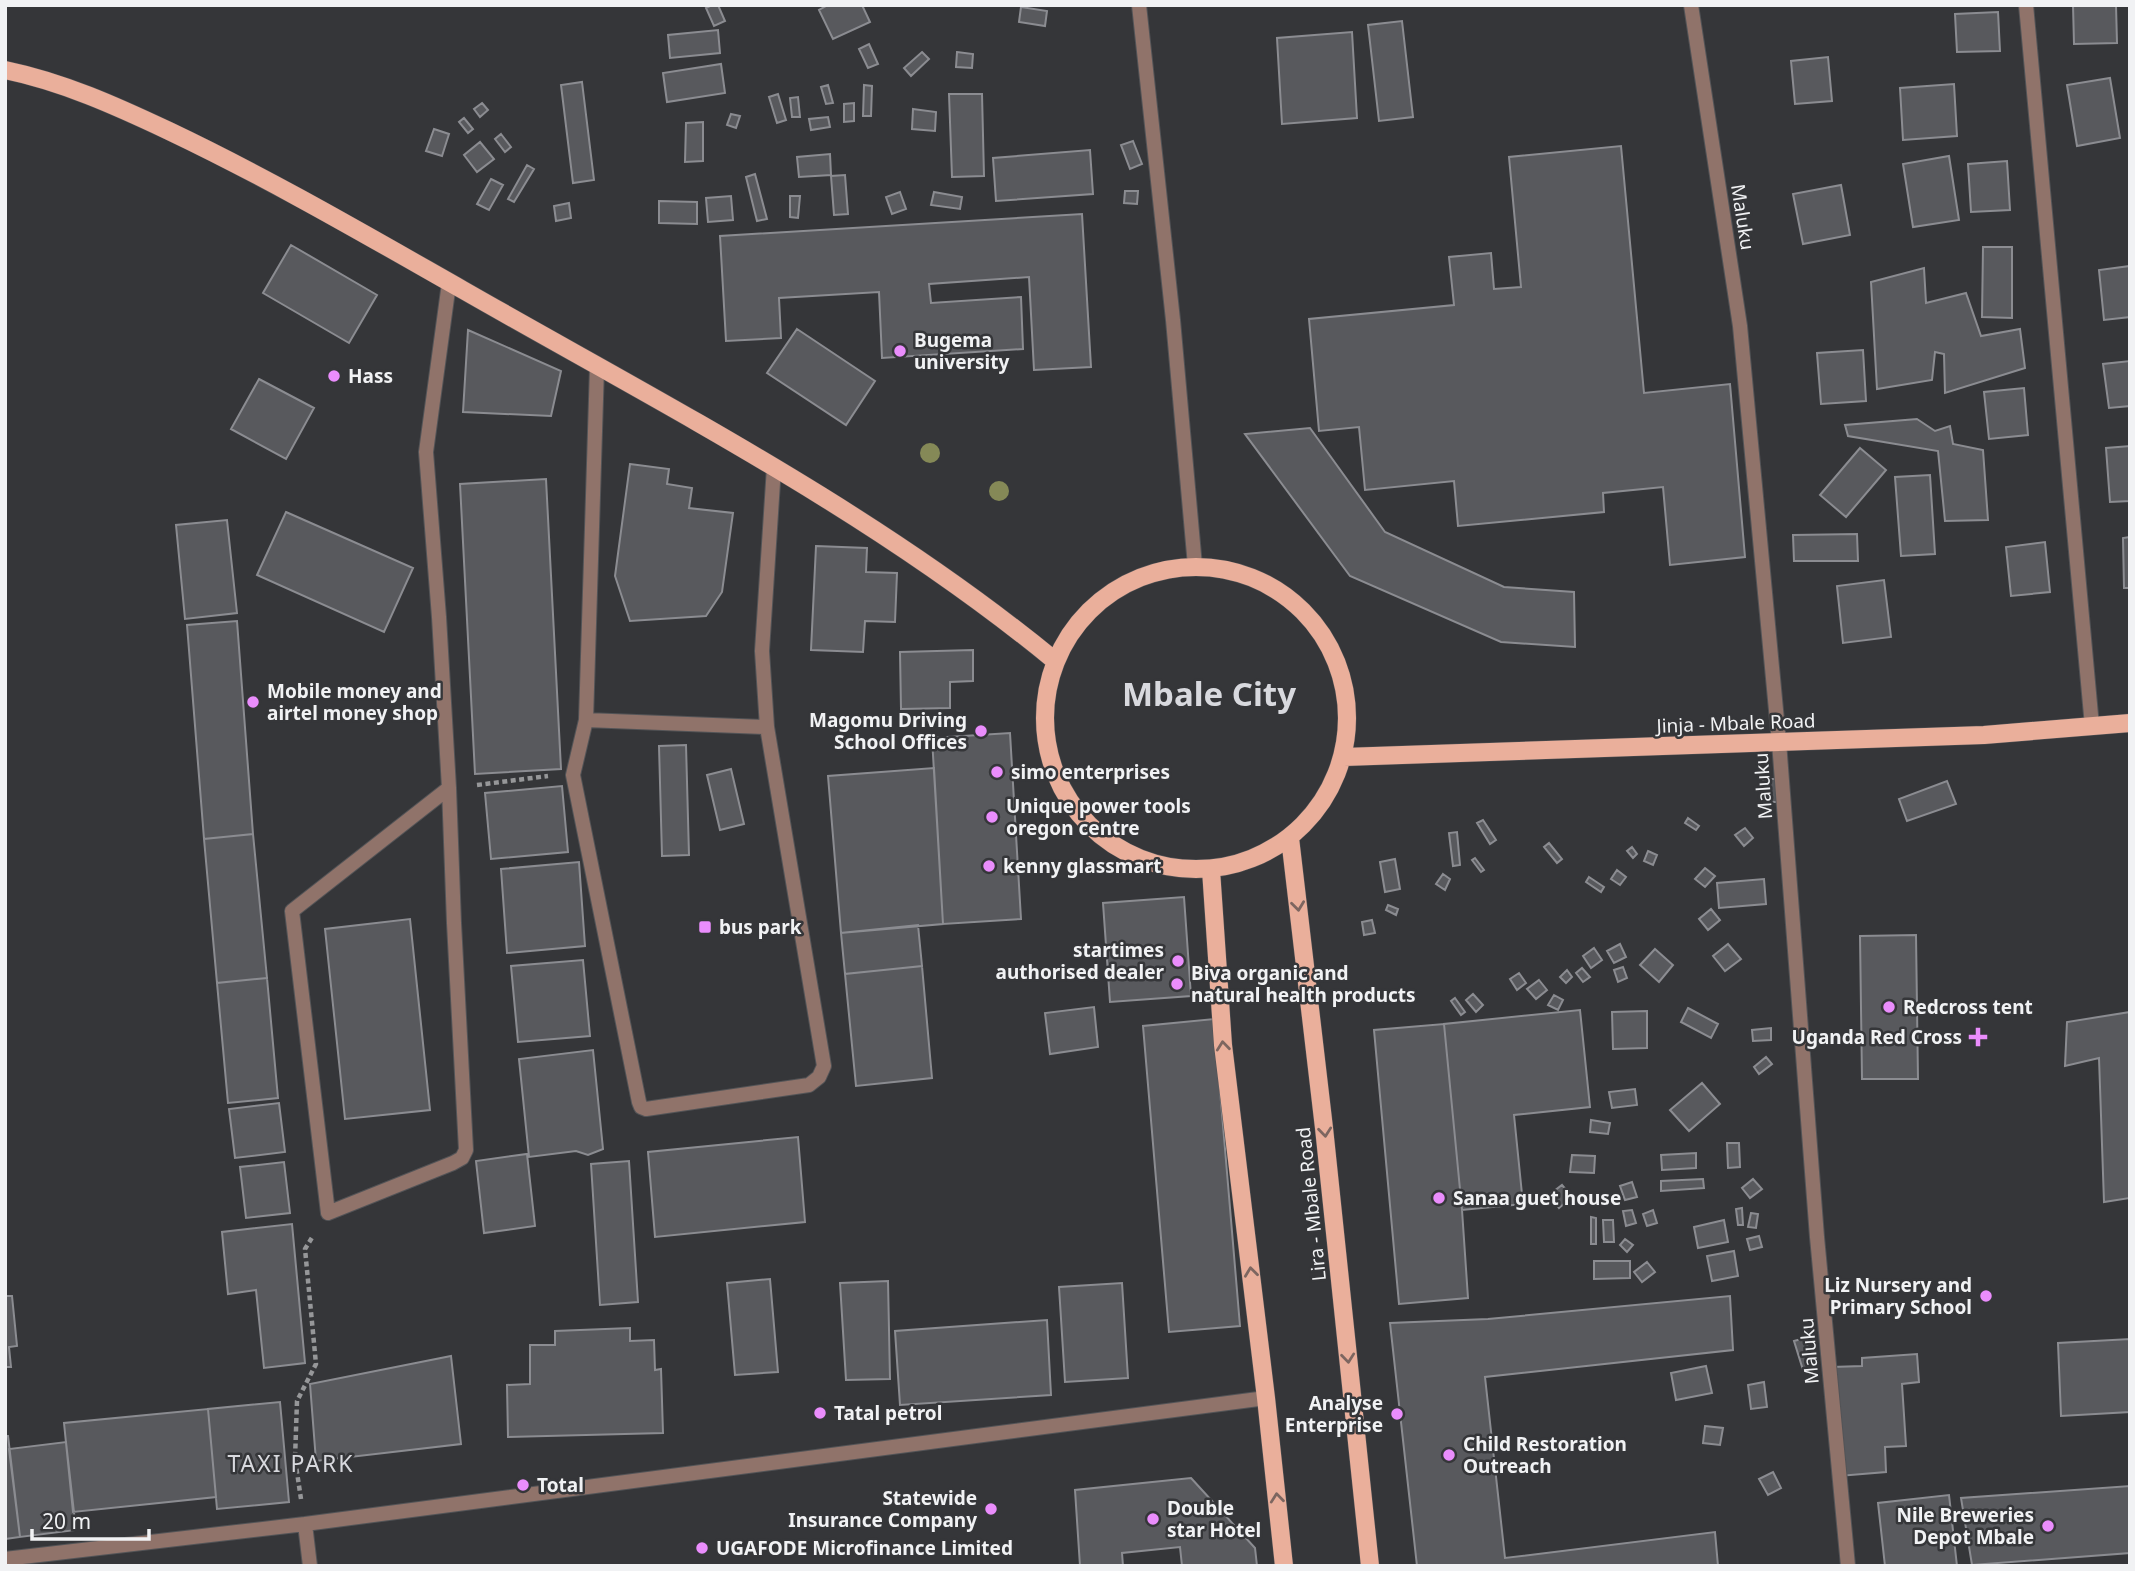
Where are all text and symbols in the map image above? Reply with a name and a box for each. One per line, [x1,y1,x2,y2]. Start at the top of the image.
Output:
street label: Maluku [1725,182,1761,252]
place label: Bugema university [914,327,1010,375]
marker: Bugema university [892,343,908,359]
place label: Hass [348,363,393,389]
marker: Hass [326,368,342,384]
district label: Mbale City [1122,671,1296,716]
place label: Mobile money and airtel money shop [267,678,442,726]
marker: Mobile money and airtel money shop [245,694,261,710]
place label: Magomu Driving School Offices [809,707,967,755]
street label: Jinja - Mbale Road [1654,707,1816,739]
marker: Magomu Driving School Offices [973,723,989,739]
street label: Maluku [1748,752,1778,820]
place label: simo enterprises [1011,759,1170,785]
marker: simo enterprises [989,764,1005,780]
place label: Unique power tools oregon centre [1006,793,1191,841]
marker: Unique power tools oregon centre [984,809,1000,825]
place label: kenny glassmart [1003,853,1161,879]
marker: kenny glassmart [981,858,997,874]
one-way arrow [1290,901,1305,912]
place label: bus park [719,914,802,940]
marker: bus park [697,919,713,935]
place label: startimes authorised dealer [996,937,1165,985]
marker: startimes authorised dealer [1170,953,1186,969]
place label: Biva organic and natural health products [1191,960,1416,1008]
marker: Biva organic and natural health products [1169,976,1185,992]
place label: Redcross tent [1903,994,2033,1020]
marker: Redcross tent [1881,999,1897,1015]
place label: Uganda Red Cross [1792,1024,1962,1050]
marker: Uganda Red Cross [1968,1027,1988,1047]
one-way arrow [1216,1040,1231,1052]
street label: Lira - Mbale Road [1290,1126,1332,1282]
one-way arrow [1317,1126,1332,1138]
place label: Sanaa guet house [1453,1185,1621,1211]
marker: Sanaa guet house [1431,1190,1447,1206]
one-way arrow [1243,1266,1258,1278]
place label: Liz Nursery and Primary School [1824,1272,1972,1320]
marker: Liz Nursery and Primary School [1978,1288,1994,1304]
street label: Maluku [1793,1317,1825,1385]
one-way arrow [1341,1353,1356,1364]
place label: Analyse Enterprise [1285,1390,1383,1438]
place label: Tatal petrol [834,1400,942,1426]
marker: Tatal petrol [812,1405,828,1421]
marker: Analyse Enterprise [1389,1406,1405,1422]
place label: Child Restoration Outreach [1463,1431,1627,1479]
district label: TAXI PARK [227,1447,355,1479]
marker: Child Restoration Outreach [1441,1447,1457,1463]
place label: Total [537,1472,584,1498]
marker: Total [515,1477,531,1493]
place label: Statewide Insurance Company [788,1485,977,1533]
one-way arrow [1269,1492,1284,1504]
place label: Double star Hotel [1167,1495,1261,1543]
scale bar [32,1498,149,1542]
marker: Statewide Insurance Company [983,1501,999,1517]
place label: Nile Breweries Depot Mbale [1897,1502,2034,1550]
text: 20 m [42,1507,91,1535]
marker: Double star Hotel [1145,1511,1161,1527]
marker: Nile Breweries Depot Mbale [2040,1518,2056,1534]
place label: UGAFODE Microfinance Limited [716,1535,1013,1561]
marker: UGAFODE Microfinance Limited [694,1540,710,1556]

